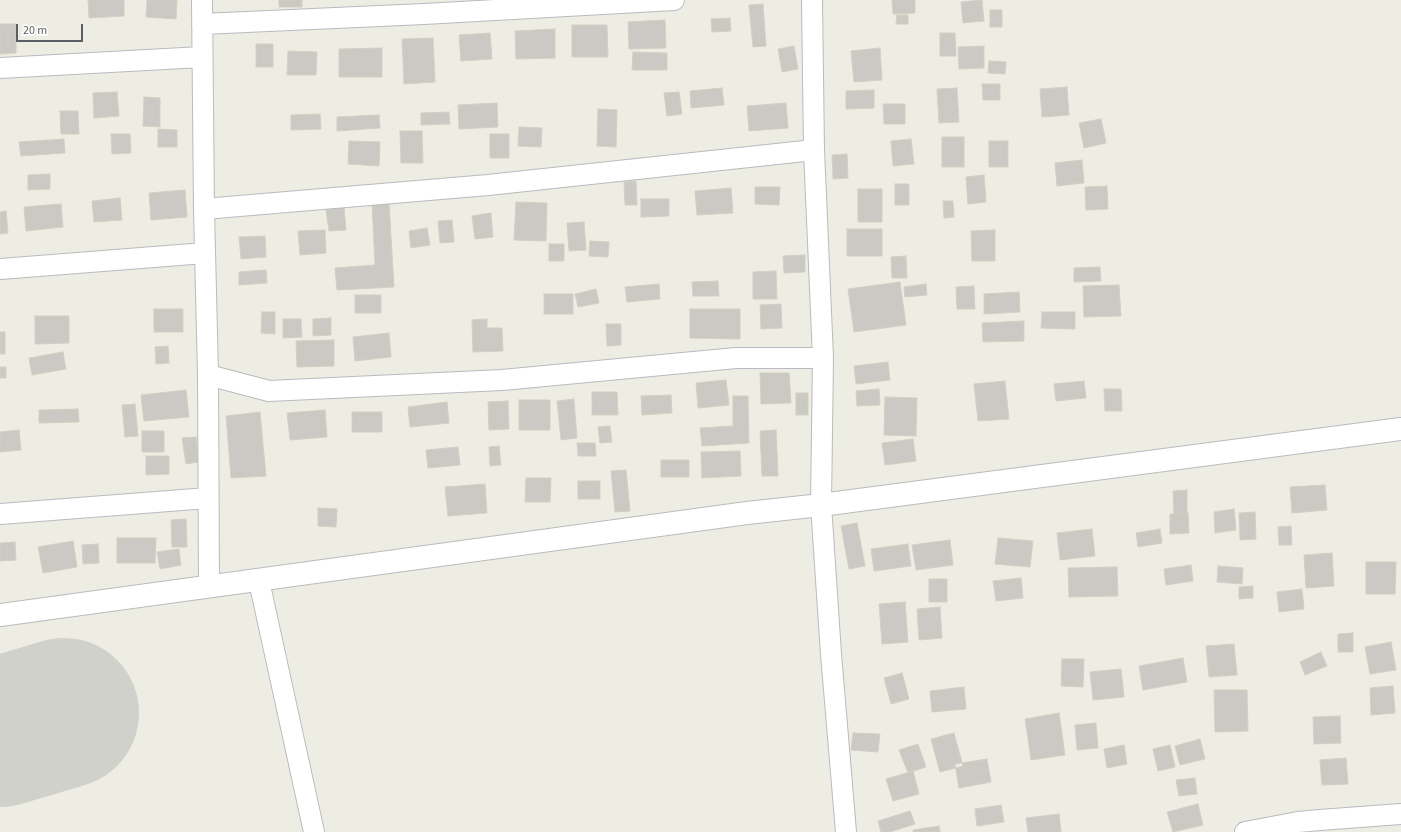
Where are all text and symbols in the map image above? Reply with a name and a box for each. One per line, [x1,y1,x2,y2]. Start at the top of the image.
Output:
scale bar [18,16,85,42]
text: 20 m [23,22,47,39]

